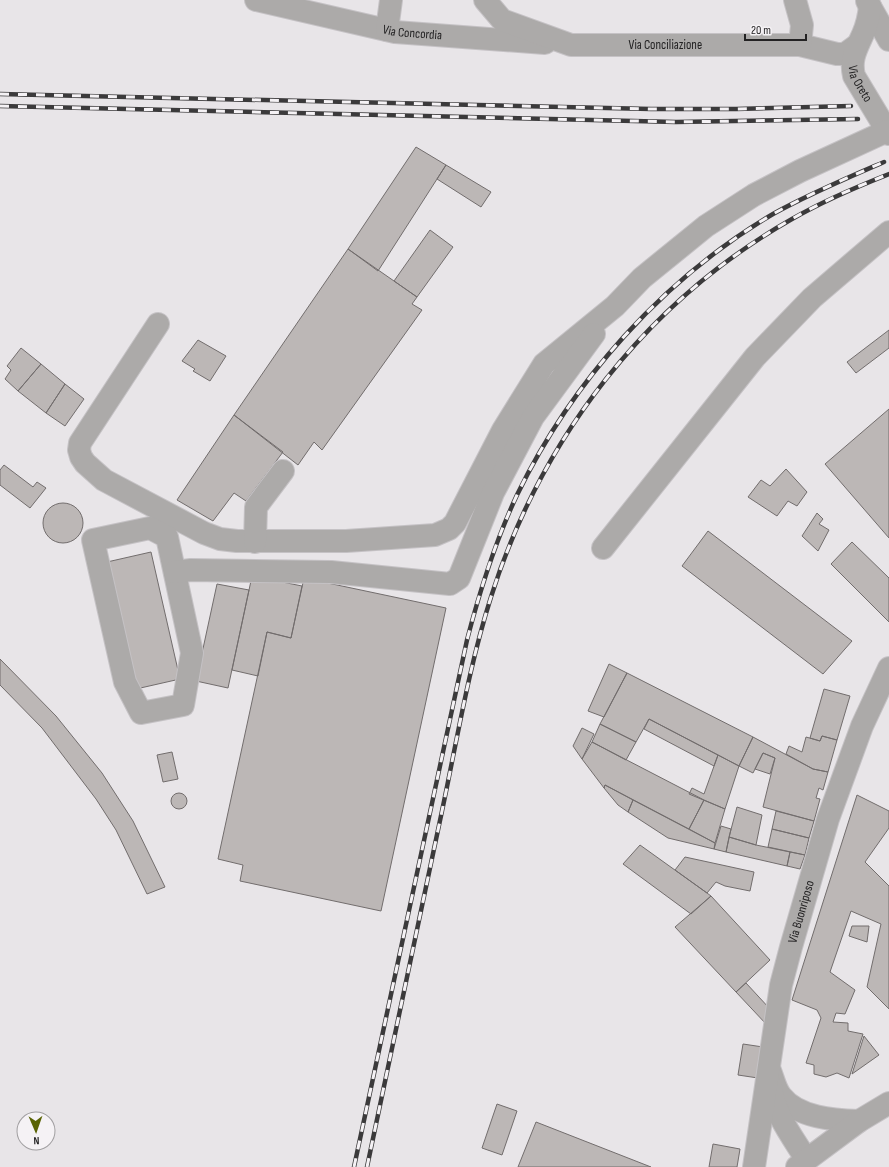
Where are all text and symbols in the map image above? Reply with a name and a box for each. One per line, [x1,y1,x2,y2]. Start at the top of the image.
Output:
scale bar [745,16,806,42]
street label: Via Concordia [381,21,443,43]
text: 20 m [751,23,771,38]
street label: Via Conciliazione [629,37,702,53]
street label: Via Oreto [845,65,876,105]
street label: Via Buonriposo [785,878,818,945]
north arrow [16,1111,56,1151]
text: N [33,1134,39,1147]

